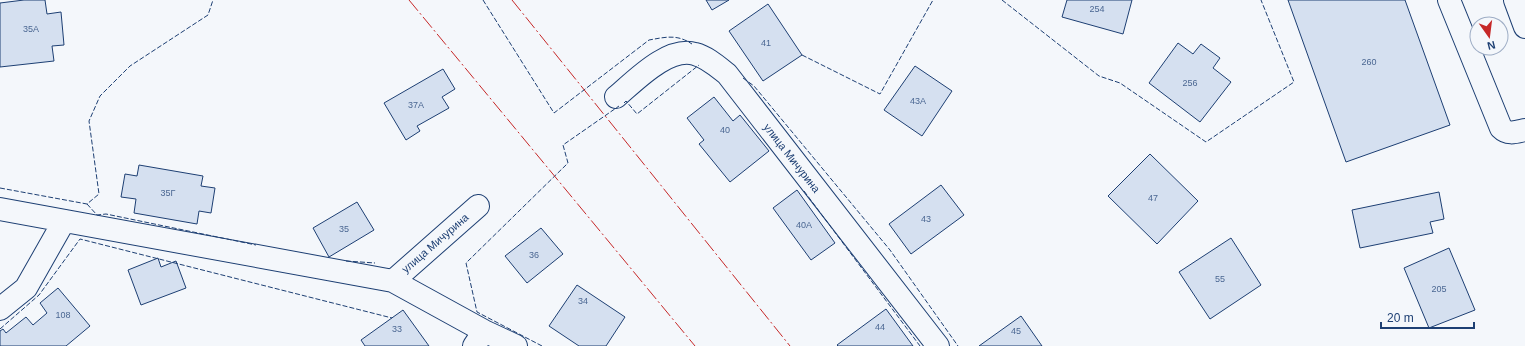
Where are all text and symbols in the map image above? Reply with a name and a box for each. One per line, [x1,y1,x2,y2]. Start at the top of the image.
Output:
house number: 254 [1089,4,1105,14]
north arrow [1469,16,1509,56]
house number: 35А [23,24,39,34]
house number: 41 [761,38,771,48]
text: N [1486,39,1497,52]
house number: 260 [1361,57,1377,67]
house number: 256 [1182,78,1198,88]
house number: 43А [910,96,926,106]
house number: 37А [408,100,424,110]
street label: улица Мичурина [761,121,823,196]
house number: 40 [720,125,730,135]
house number: 35Г [161,188,176,198]
house number: 47 [1148,193,1158,203]
street label: улица Мичурина [399,210,471,275]
house number: 43 [921,214,931,224]
house number: 40А [796,220,812,230]
house number: 35 [339,224,349,234]
house number: 36 [529,250,539,260]
house number: 55 [1215,274,1225,284]
house number: 205 [1431,284,1447,294]
house number: 34 [578,296,588,306]
scale bar [1381,304,1474,330]
house number: 108 [55,310,71,320]
text: 20 m [1387,311,1414,325]
house number: 44 [875,322,885,332]
house number: 33 [392,324,402,334]
house number: 45 [1011,326,1021,336]

